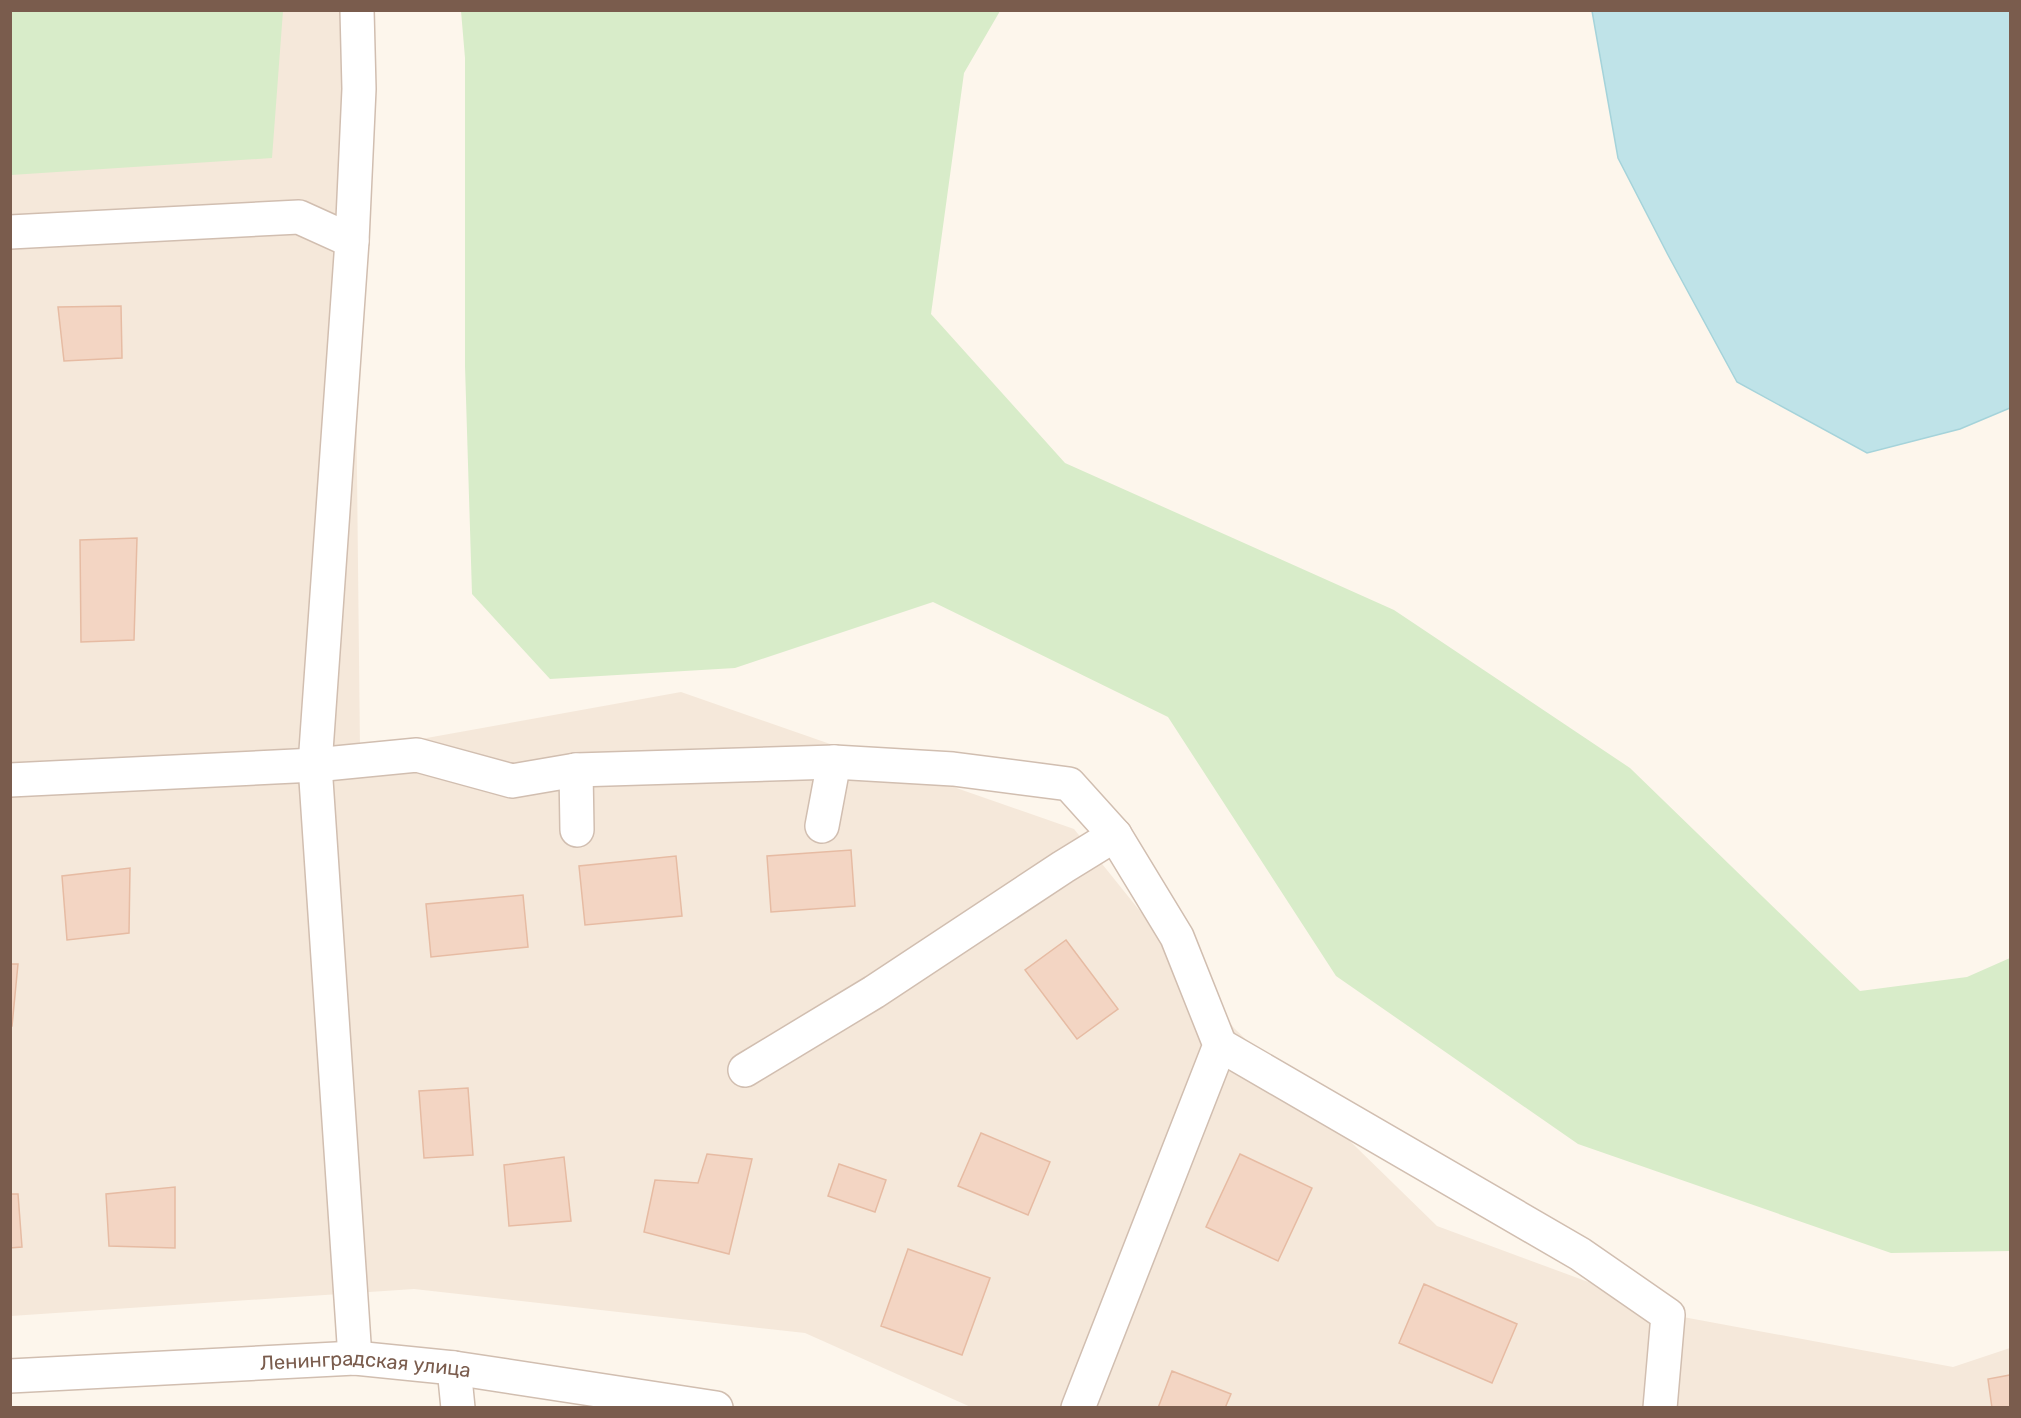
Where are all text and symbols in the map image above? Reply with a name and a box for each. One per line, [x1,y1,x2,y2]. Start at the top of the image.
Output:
street label: Ленинградская улица [259,1346,472,1382]

